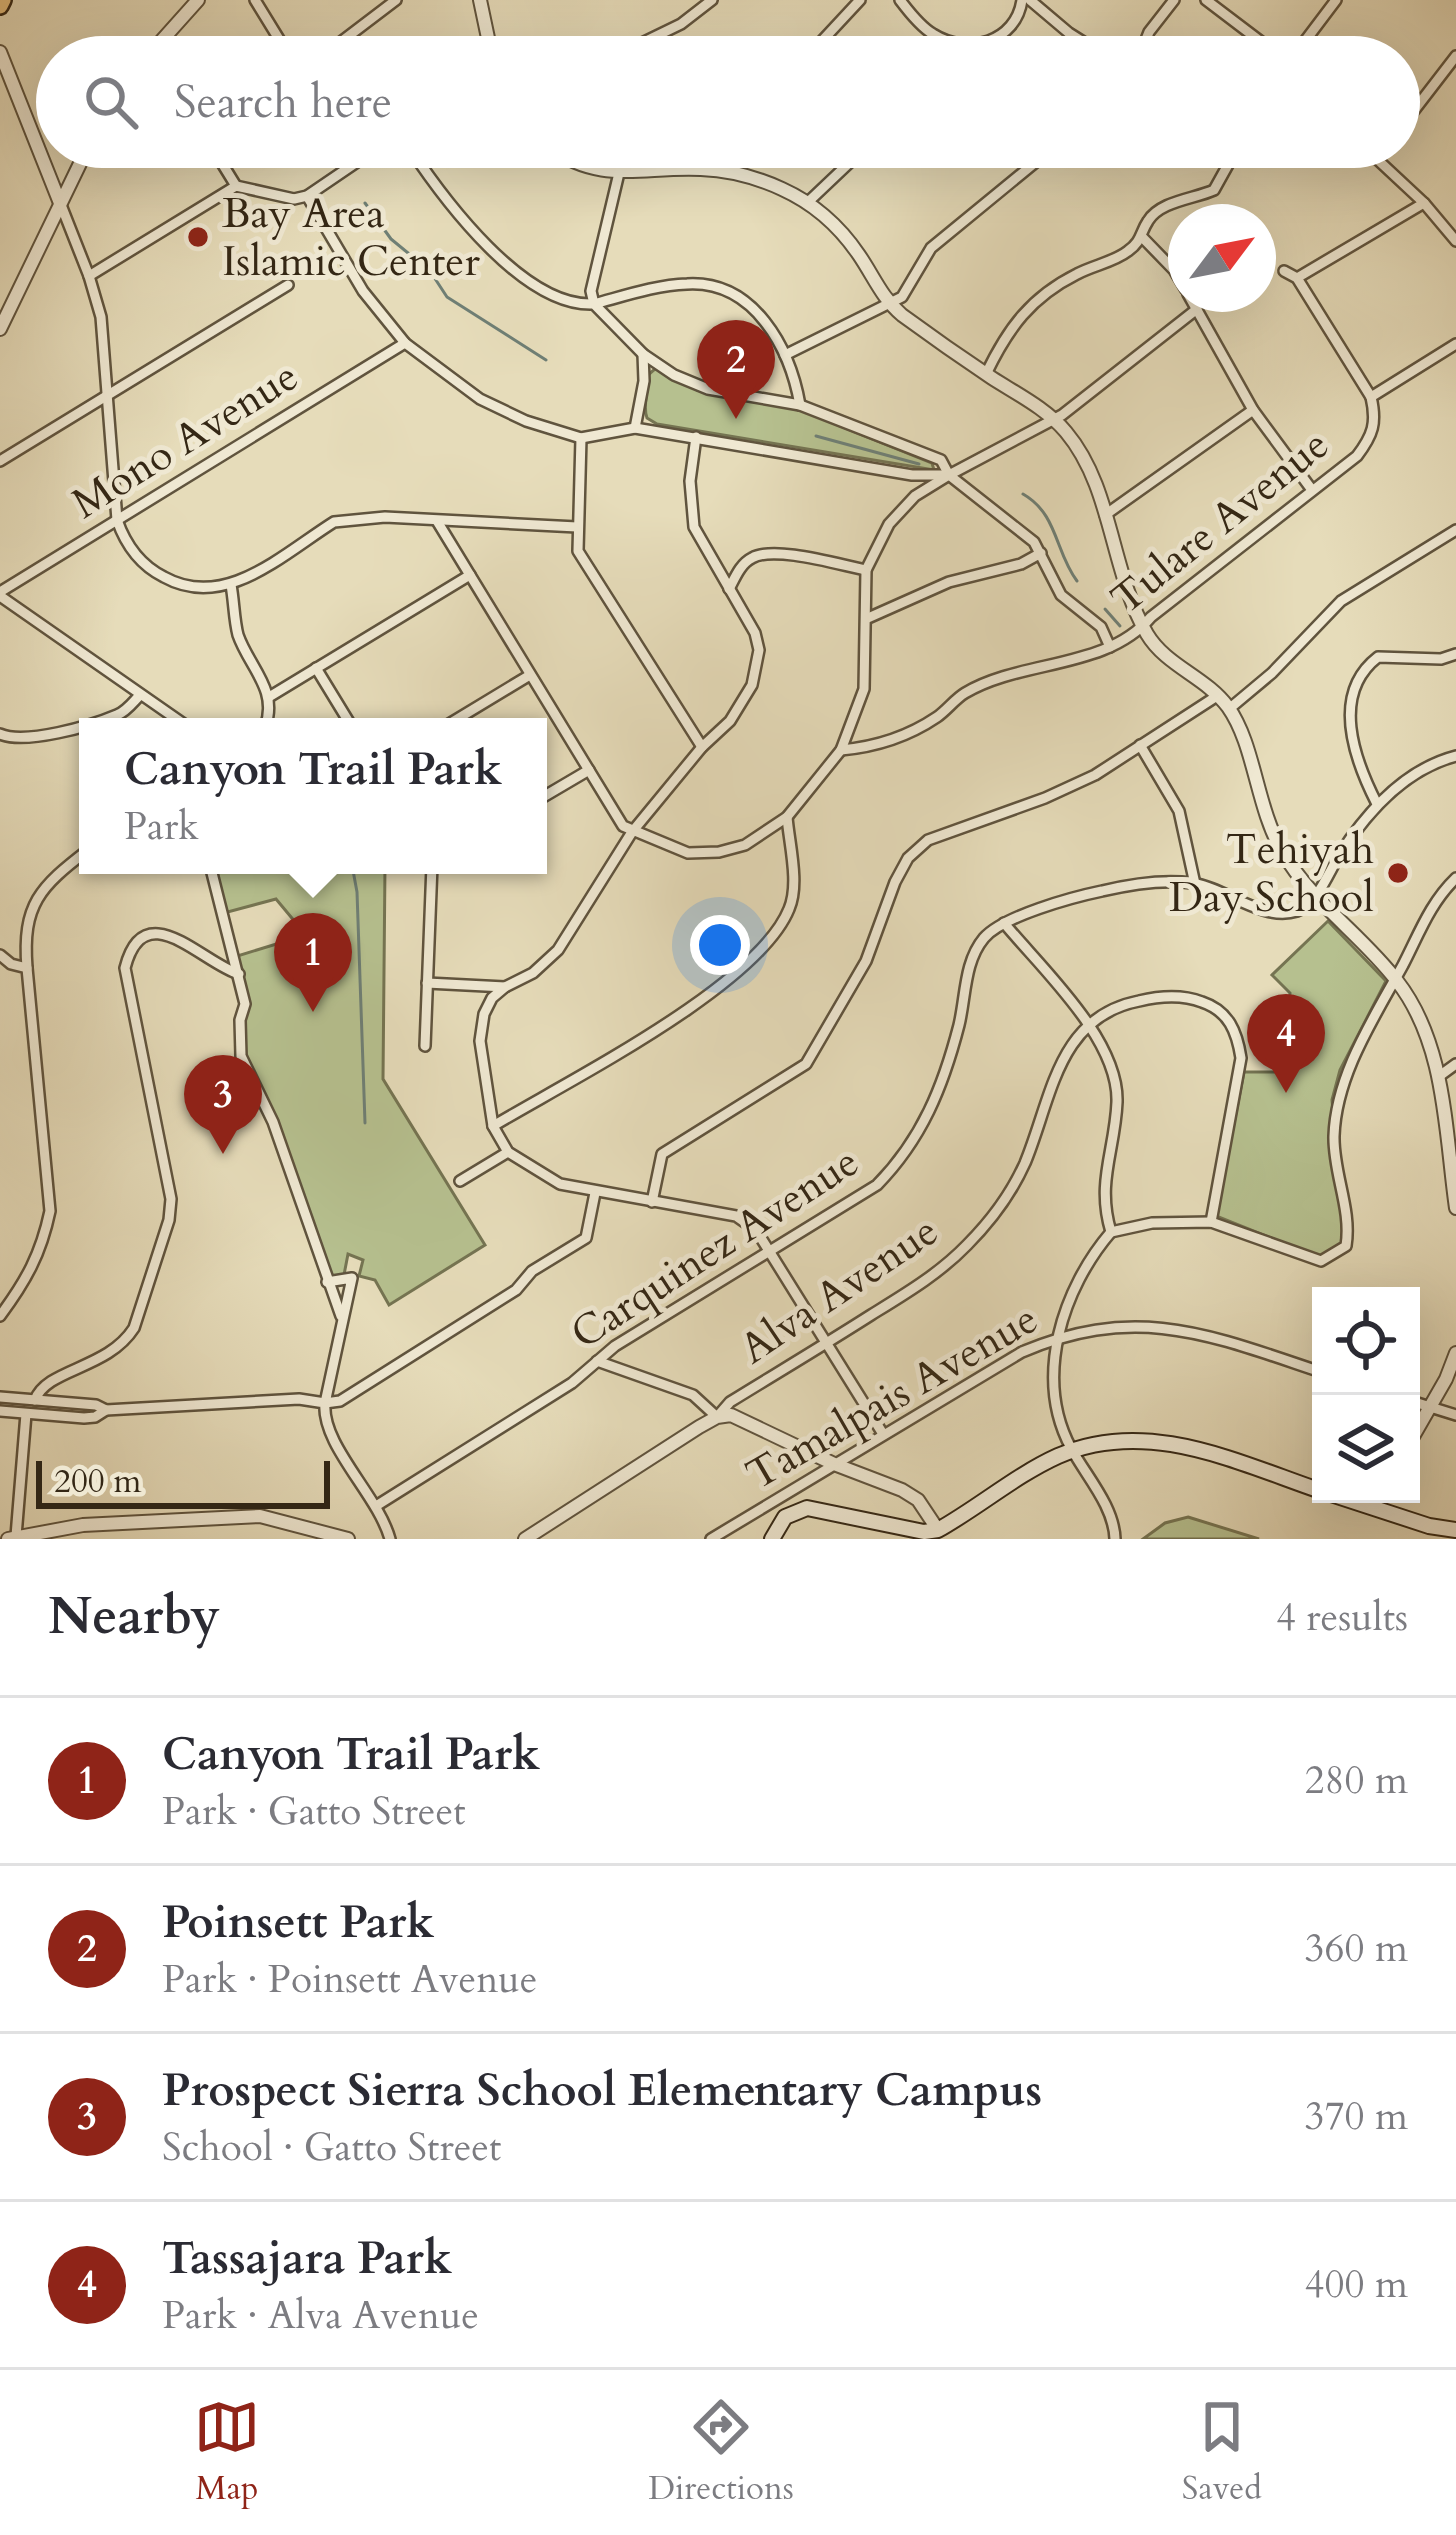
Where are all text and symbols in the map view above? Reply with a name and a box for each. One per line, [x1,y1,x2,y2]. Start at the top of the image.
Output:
search box [36,36,1420,168]
icon: search [78,69,144,135]
text: Search here [174,72,392,133]
place label: Bay Area Islamic Center [222,185,480,290]
north arrow [1168,204,1276,312]
marker: Bay Area Islamic Center [185,224,211,250]
pin: 2 [697,320,775,419]
street label: Mono Avenue [61,348,309,532]
street label: Tulare Avenue [1099,417,1341,627]
popup [79,718,547,874]
text: Canyon Trail Park [124,739,502,800]
text: Park [124,800,199,853]
place label: Tehiyah Day School [1169,821,1374,926]
marker: Tehiyah Day School [1385,860,1411,886]
pin: 1 [274,913,352,1012]
your location [690,915,750,975]
pin: 4 [1247,994,1325,1093]
pin: 3 [184,1055,262,1154]
street label: Carquinez Avenue [560,1134,870,1362]
street label: Alva Avenue [729,1203,949,1377]
map controls [1312,1287,1420,1503]
button: locate [1312,1287,1420,1395]
street label: Tamalpais Avenue [736,1291,1048,1503]
button: layers [1312,1395,1420,1503]
scale bar [36,1455,330,1508]
text: 200 m [54,1459,141,1504]
text: Nearby [48,1582,220,1652]
text: 4 results [1276,1591,1408,1644]
text: Canyon Trail Park [162,1724,540,1785]
text: 1 [77,1754,97,1807]
text: 280 m [1305,1754,1408,1807]
text: Park · Gatto Street [162,1785,466,1838]
text: Poinsett Park [162,1892,434,1953]
text: 2 [77,1922,97,1975]
text: 360 m [1305,1922,1408,1975]
text: Park · Poinsett Avenue [162,1953,537,2006]
text: Prospect Sierra School Elementary Campus [162,2060,1042,2121]
text: 3 [77,2090,97,2143]
text: 370 m [1305,2090,1408,2143]
text: School · Gatto Street [162,2121,501,2174]
text: Tassajara Park [162,2228,452,2289]
text: 4 [77,2258,97,2311]
text: 400 m [1305,2258,1408,2311]
text: Park · Alva Avenue [162,2289,479,2342]
tab: Map [194,2394,260,2511]
tab: Directions [648,2394,794,2511]
tab: Saved [1182,2394,1262,2511]

